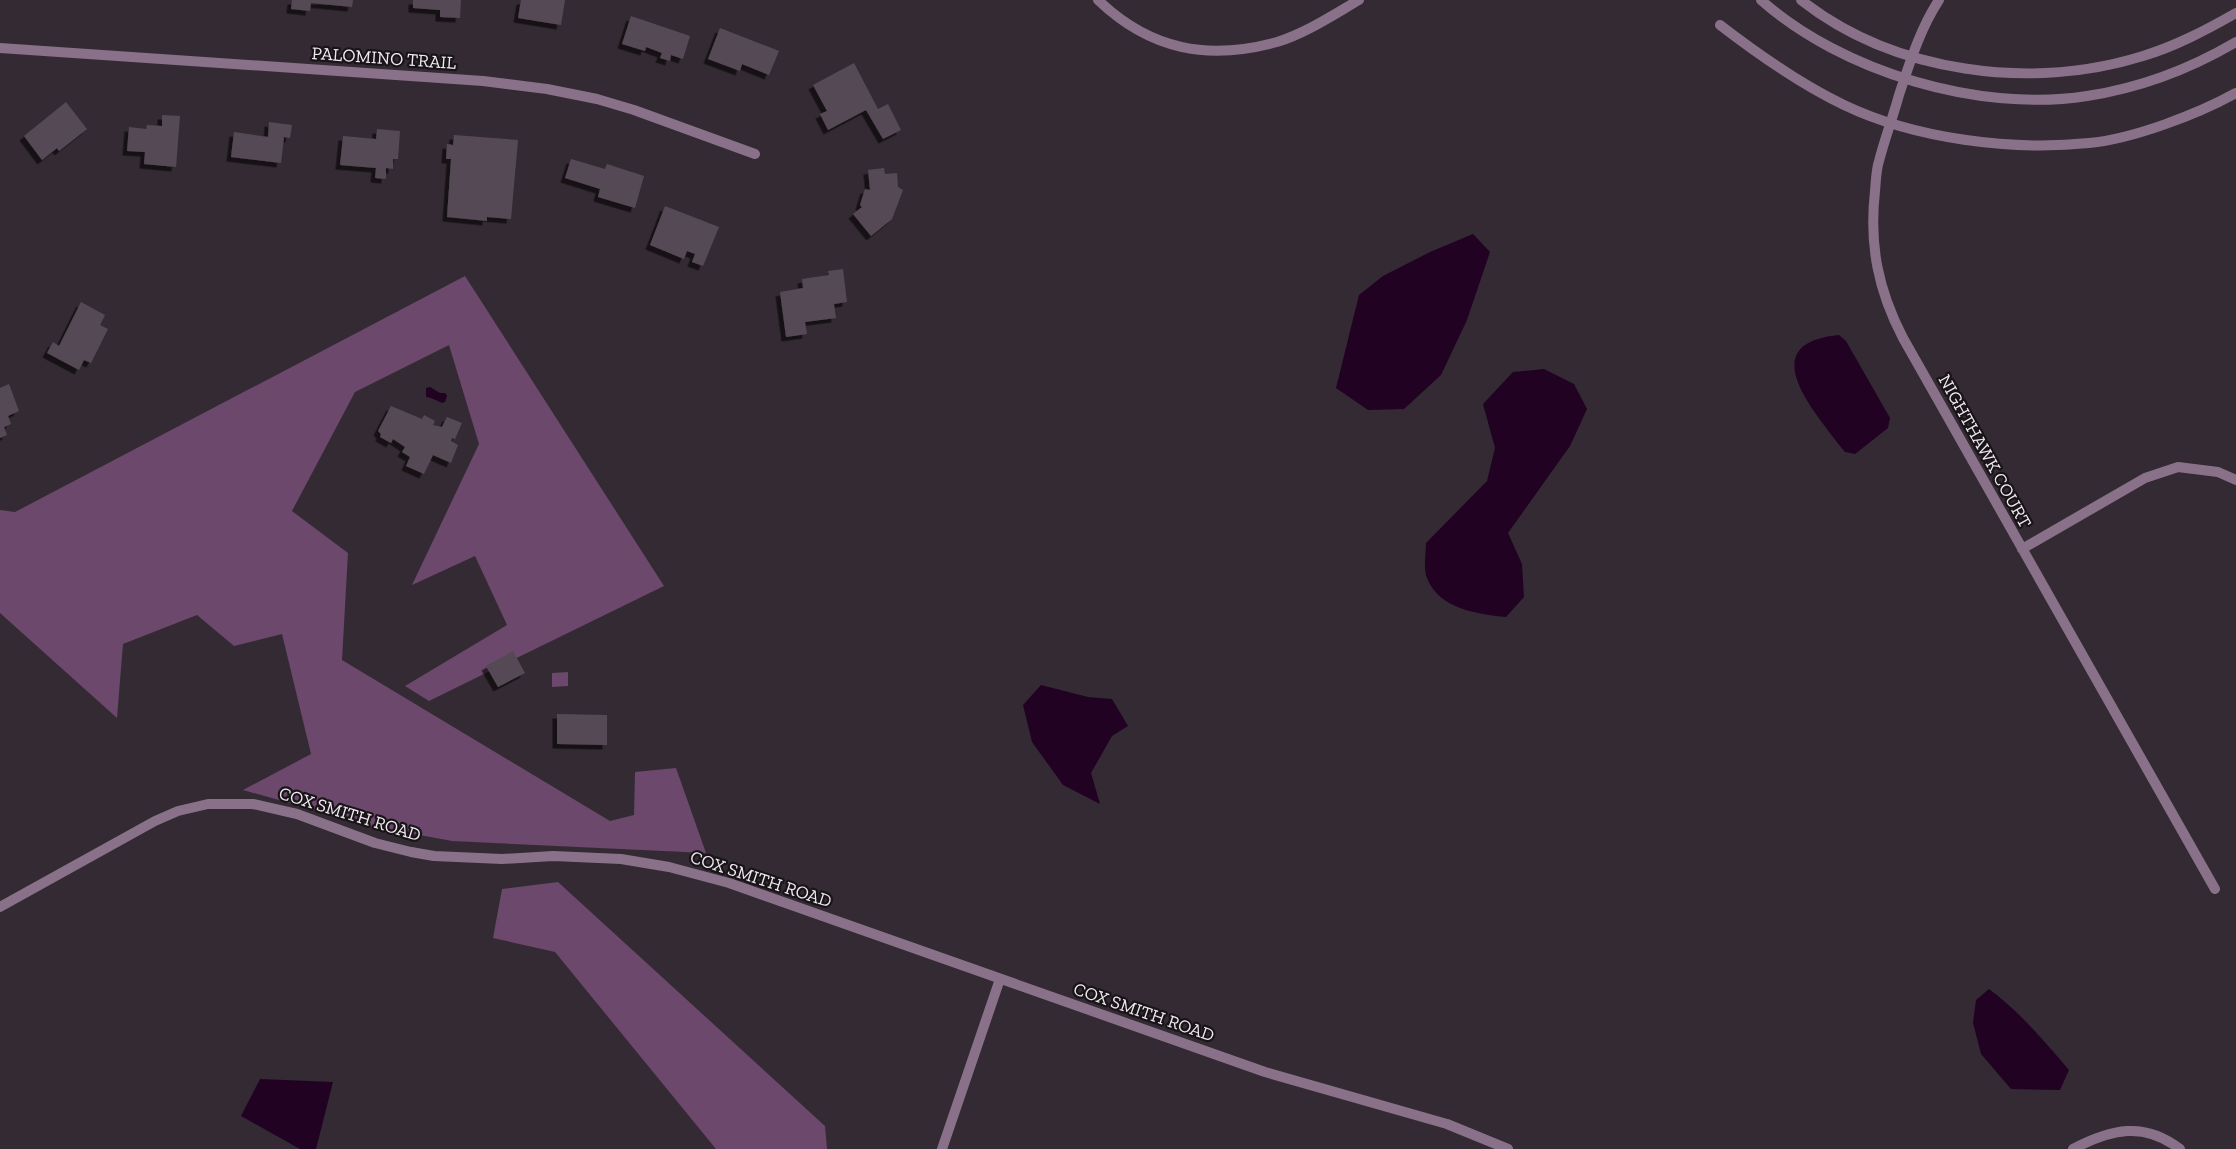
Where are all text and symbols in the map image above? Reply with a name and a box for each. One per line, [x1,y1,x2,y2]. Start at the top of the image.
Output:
street label: PALOMINO TRAIL [311,42,457,74]
street label: NIGHTHAWK COURT [1934,370,2036,532]
street label: COX SMITH ROAD [276,782,424,846]
street label: COX SMITH ROAD [687,846,835,912]
street label: COX SMITH ROAD [1071,978,1217,1046]

